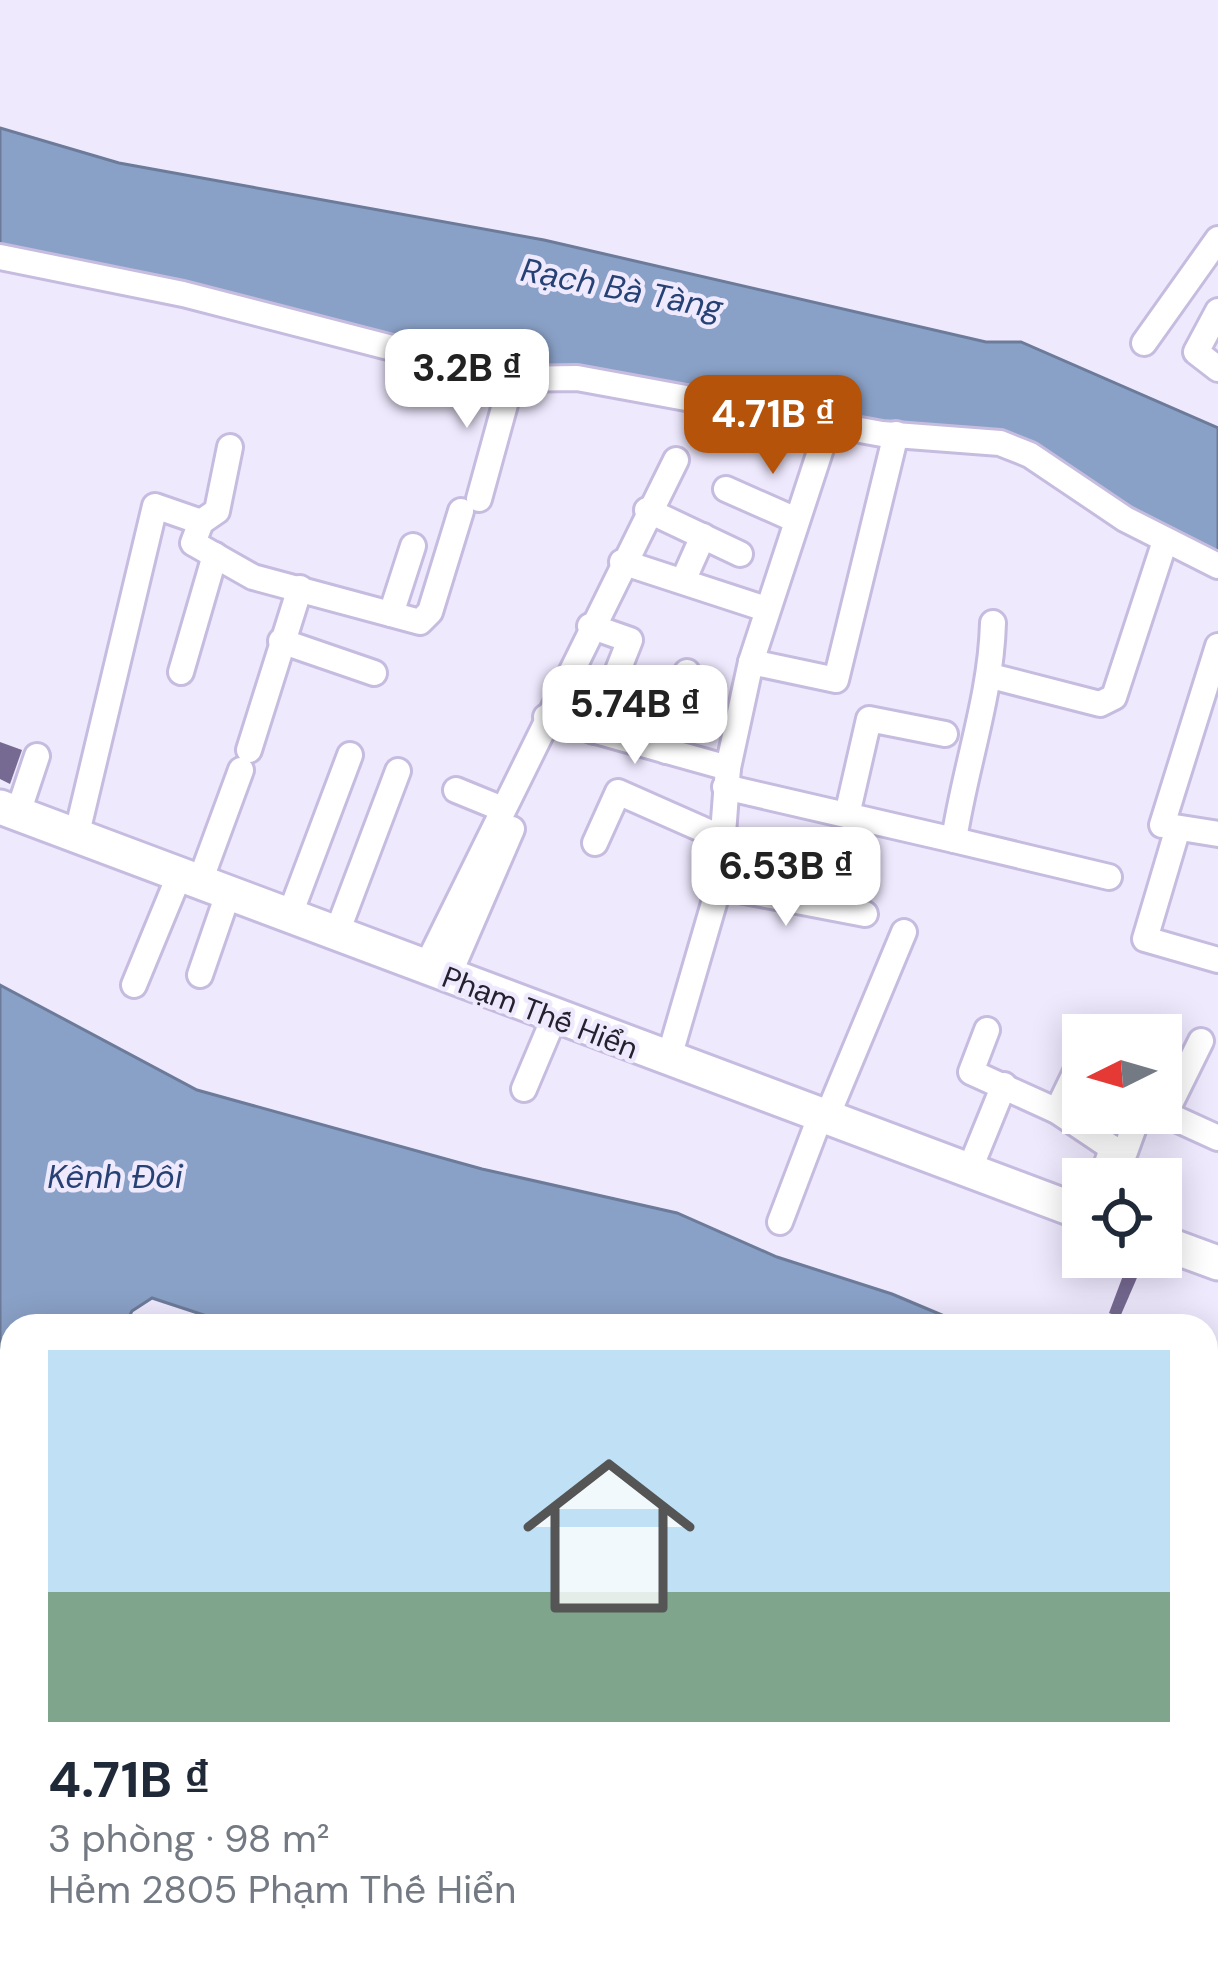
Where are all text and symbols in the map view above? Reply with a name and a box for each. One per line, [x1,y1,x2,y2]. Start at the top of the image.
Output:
water label: Rạch Bà Tàng [517,248,727,329]
pin: 3.2B ₫ [369,329,565,431]
text: 3.2B ₫ [412,342,522,393]
pin: 4.71B ₫ [662,375,884,477]
text: 4.71B ₫ [711,388,835,439]
pin: 5.74B ₫ [524,665,746,767]
text: 5.74B ₫ [569,678,701,729]
pin: 6.53B ₫ [675,827,897,929]
text: 6.53B ₫ [718,840,854,891]
street label: Phạm Thế Hiển [437,957,644,1068]
north arrow [1062,1014,1182,1134]
map controls [1062,1014,1182,1278]
water label: Kênh Đôi [47,1155,184,1198]
button: locate [1062,1158,1182,1278]
icon: home [501,1428,717,1644]
text: 4.71B ₫ [48,1746,210,1813]
text: 3 phòng · 98 m² [48,1813,330,1864]
text: Hẻm 2805 Phạm Thế Hiển [48,1864,516,1915]

